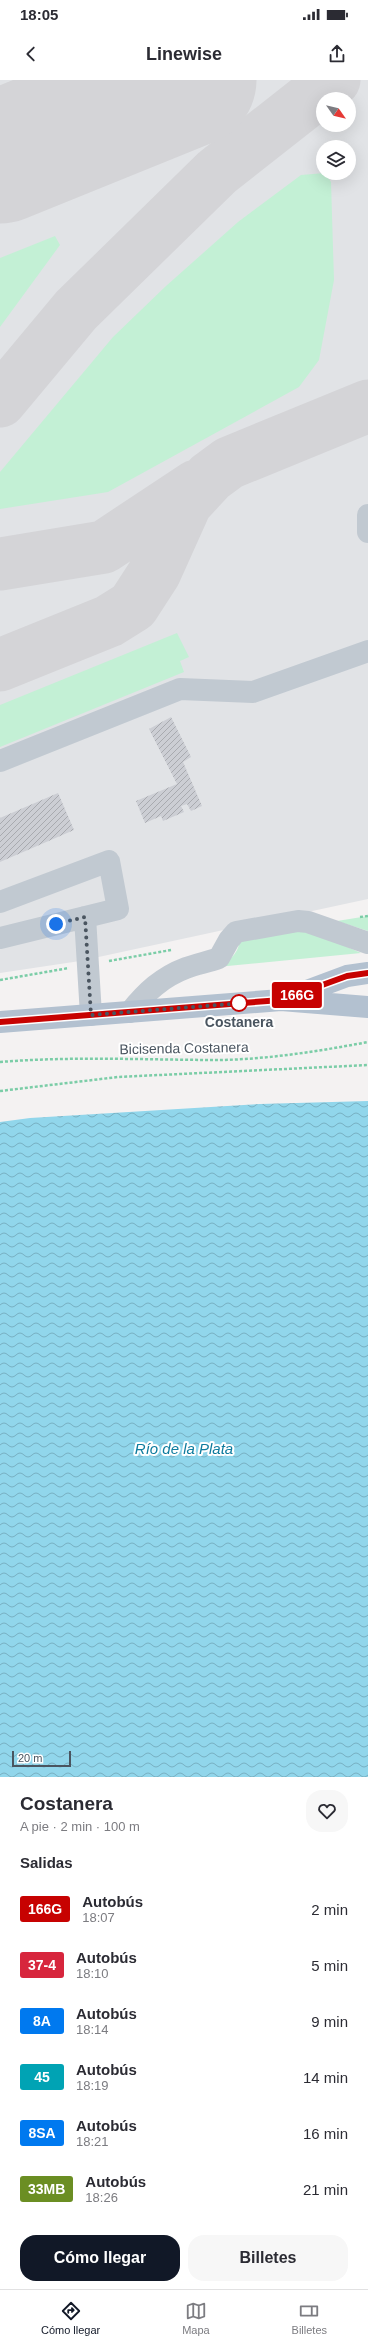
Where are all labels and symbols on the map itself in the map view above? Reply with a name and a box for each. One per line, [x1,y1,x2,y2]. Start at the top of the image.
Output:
north arrow [316,92,356,132]
your location [46,914,66,934]
line badge: 166G [269,982,325,1008]
marker: Costanera [230,994,248,1012]
place label: Costanera [205,1014,273,1030]
street label: Bicisenda Costanera [119,1039,249,1057]
water label: Río de la Plata [135,1440,233,1457]
scale bar [12,1749,71,1768]

